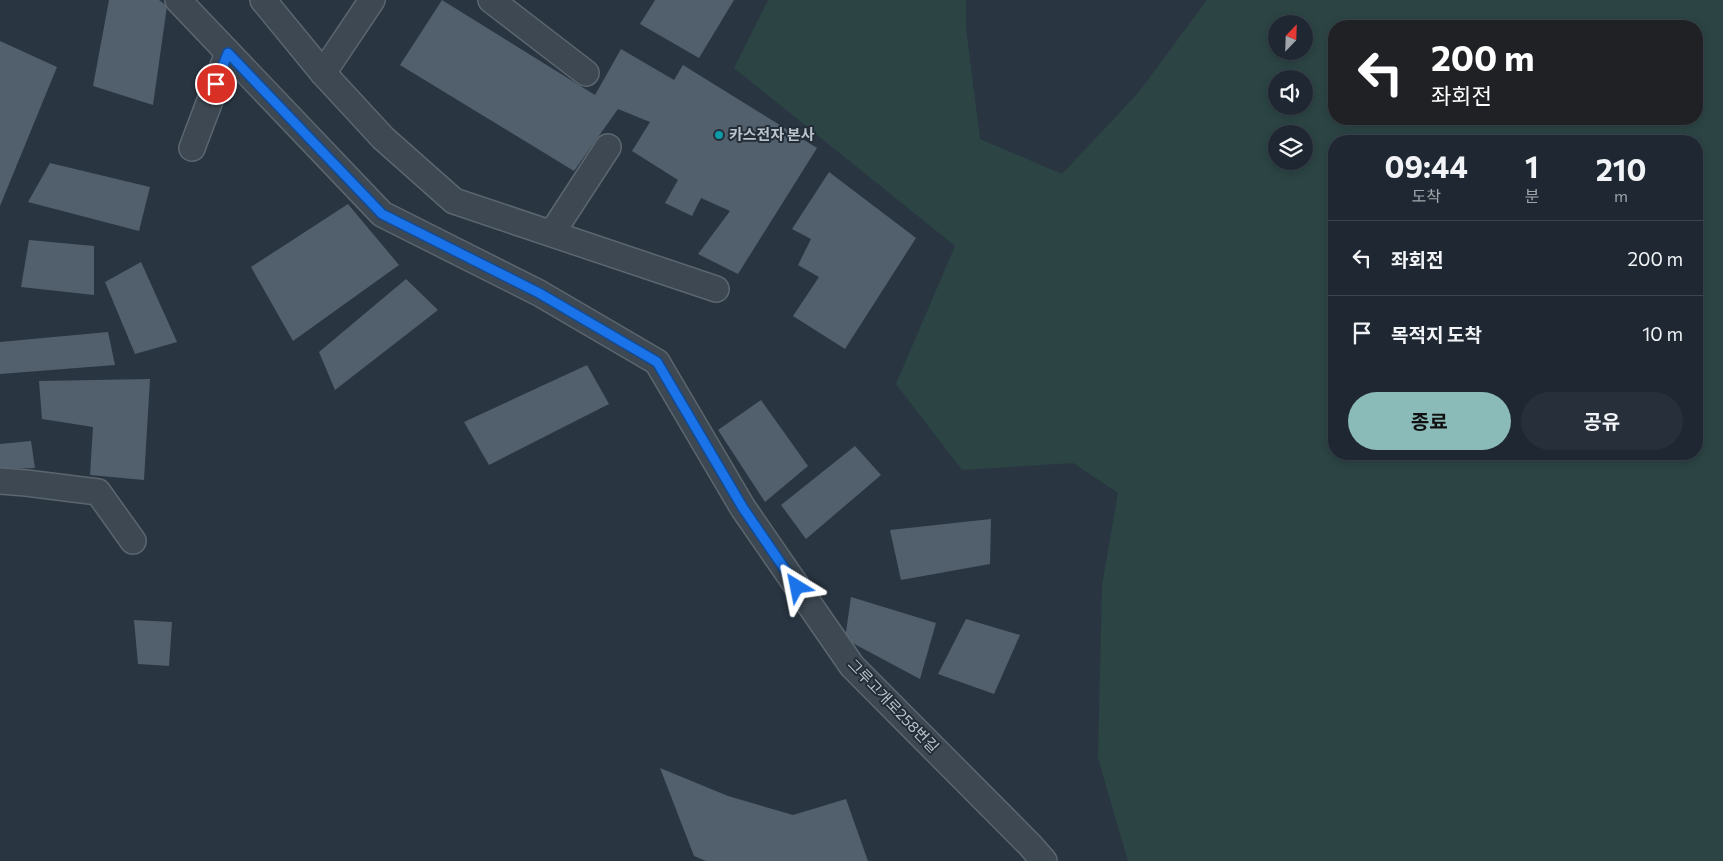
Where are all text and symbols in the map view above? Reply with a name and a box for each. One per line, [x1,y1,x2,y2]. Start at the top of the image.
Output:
north arrow [1268,15,1312,60]
map controls [1268,15,1313,170]
text: 200 m [1431,35,1534,78]
icon: left [1348,40,1413,105]
pin [195,63,237,105]
icon: arrive [202,70,230,98]
button: sound [1268,70,1313,115]
text: 좌회전 [1431,82,1492,109]
place label: 카스전자 본사 [729,125,815,143]
button: layers [1268,125,1313,170]
marker: 카스전자 본사 [713,129,725,141]
text: 09:44 [1385,147,1468,184]
text: 1 [1525,147,1539,184]
text: 210 [1596,150,1646,187]
text: 도착 [1411,186,1441,205]
text: 분 [1524,186,1539,205]
text: m [1614,186,1628,205]
icon: left [1348,244,1376,272]
text: 200 m [1628,247,1683,270]
text: 좌회전 [1391,248,1443,271]
icon: arrive [1348,319,1376,347]
text: 10 m [1642,322,1683,345]
text: 목적지 도착 [1391,323,1482,346]
button: 종료 [1348,392,1511,450]
button: 공유 [1521,392,1683,450]
position arrow [770,560,822,612]
street label: 그루고개로258번길 [845,655,943,756]

